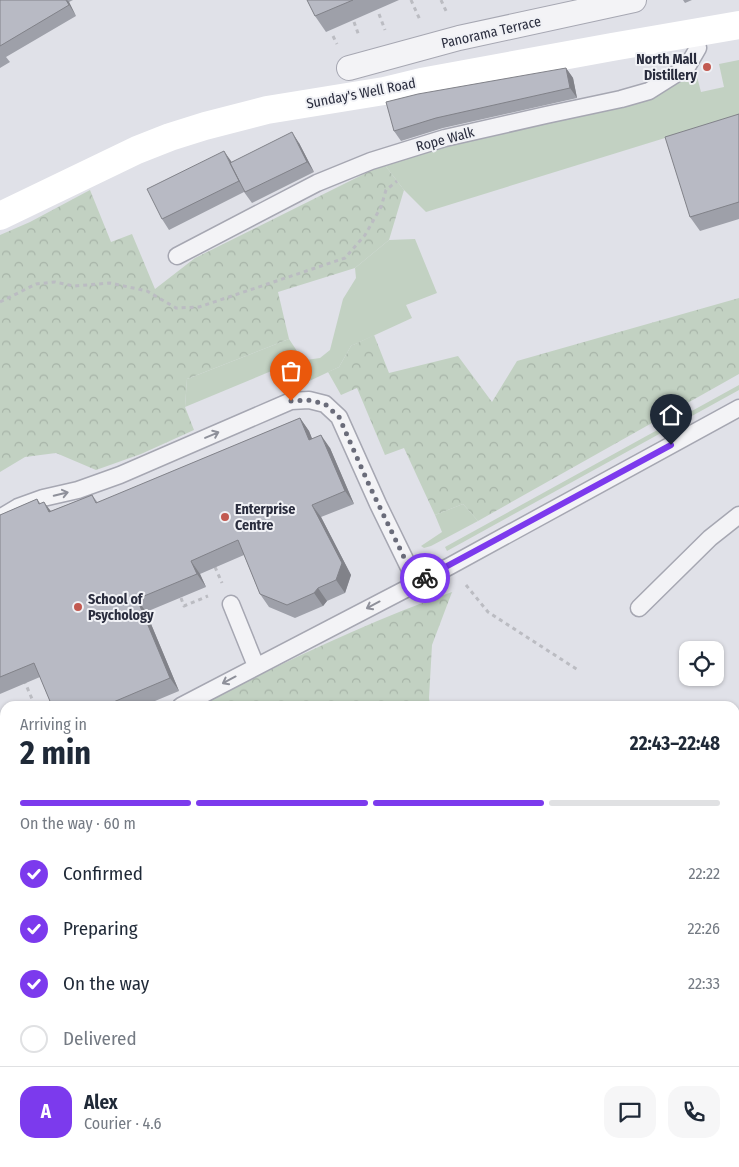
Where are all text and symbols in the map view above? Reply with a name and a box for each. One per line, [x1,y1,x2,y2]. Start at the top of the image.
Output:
street label: Panorama Terrace [440,13,543,52]
place label: North Mall Distillery [636,51,697,84]
marker: North Mall Distillery [701,61,713,73]
street label: Sunday's Well Road [305,75,417,112]
street label: Rope Walk [414,123,476,155]
pin [270,350,312,401]
icon: bag [277,357,305,385]
pin [650,394,692,445]
icon: home [657,401,685,429]
one-way arrow [204,430,219,439]
one-way arrow [53,489,69,498]
place label: Enterprise Centre [235,501,295,534]
marker: Enterprise Centre [219,511,231,523]
courier [400,553,450,603]
icon: bike [411,564,439,592]
place label: School of Psychology [88,591,154,624]
one-way arrow [366,600,381,610]
marker: School of Psychology [72,601,84,613]
map controls [679,641,724,686]
button: locate [679,641,724,686]
one-way arrow [222,675,237,685]
text: Arriving in [20,715,87,734]
text: 22:43–22:48 [630,732,720,755]
text: 2 min [20,734,91,772]
text: On the way · 60 m [20,814,136,833]
icon: check [20,860,48,888]
text: Confirmed [63,862,143,885]
text: 22:22 [688,864,720,883]
icon: check [20,915,48,943]
text: Preparing [63,917,138,940]
text: 22:26 [688,919,720,938]
icon: check [20,970,48,998]
text: On the way [63,972,149,995]
text: 22:33 [688,974,720,993]
text: Delivered [63,1027,137,1050]
button: chat [604,1086,656,1138]
button: phone [668,1086,720,1138]
text: Alex [84,1091,118,1114]
text: A [41,1100,51,1123]
text: Courier · 4.6 [84,1114,162,1133]

